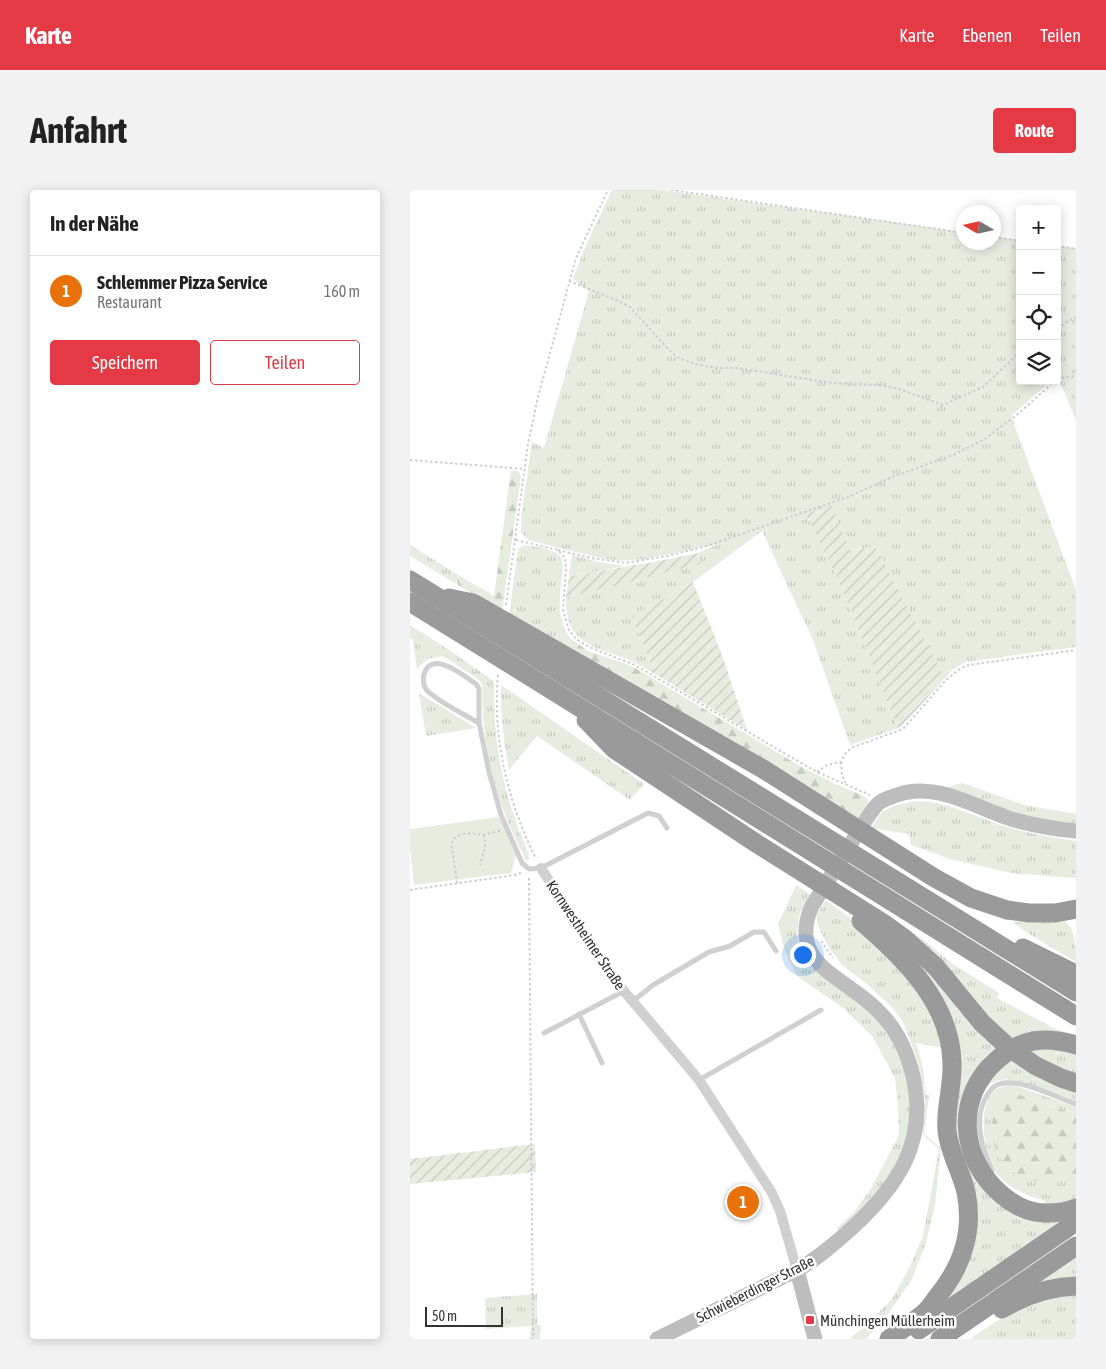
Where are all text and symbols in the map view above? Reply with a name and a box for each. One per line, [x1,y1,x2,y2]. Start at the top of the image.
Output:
text: Karte [25,22,72,49]
text: Karte [899,25,934,46]
text: Ebenen [962,25,1012,46]
text: Teilen [1040,25,1081,46]
button: Route [993,108,1076,153]
text: Anfahrt [30,110,127,150]
north arrow [956,205,1001,250]
map controls [1016,205,1061,385]
button: + [1016,205,1061,250]
text: In der Nähe [50,211,139,235]
button: − [1016,250,1061,295]
text: Schlemmer Pizza Service [97,271,268,293]
text: 1 [62,282,70,300]
text: 160 m [324,282,360,300]
text: Restaurant [97,293,162,311]
button: locate [1016,295,1061,340]
button: Speichern [50,340,200,385]
button: Teilen [210,340,360,385]
button: layers [1016,340,1061,385]
street label: Kornwestheimer Straße [543,877,629,993]
your location [790,942,816,968]
pin: 1 [727,1183,759,1221]
street label: Schwieberdinger Straße [693,1252,817,1326]
scale bar [425,1304,502,1327]
text: 50 m [432,1308,457,1324]
place label: Münchingen Müllerheim [820,1312,955,1329]
marker: Münchingen Müllerheim [804,1314,816,1326]

